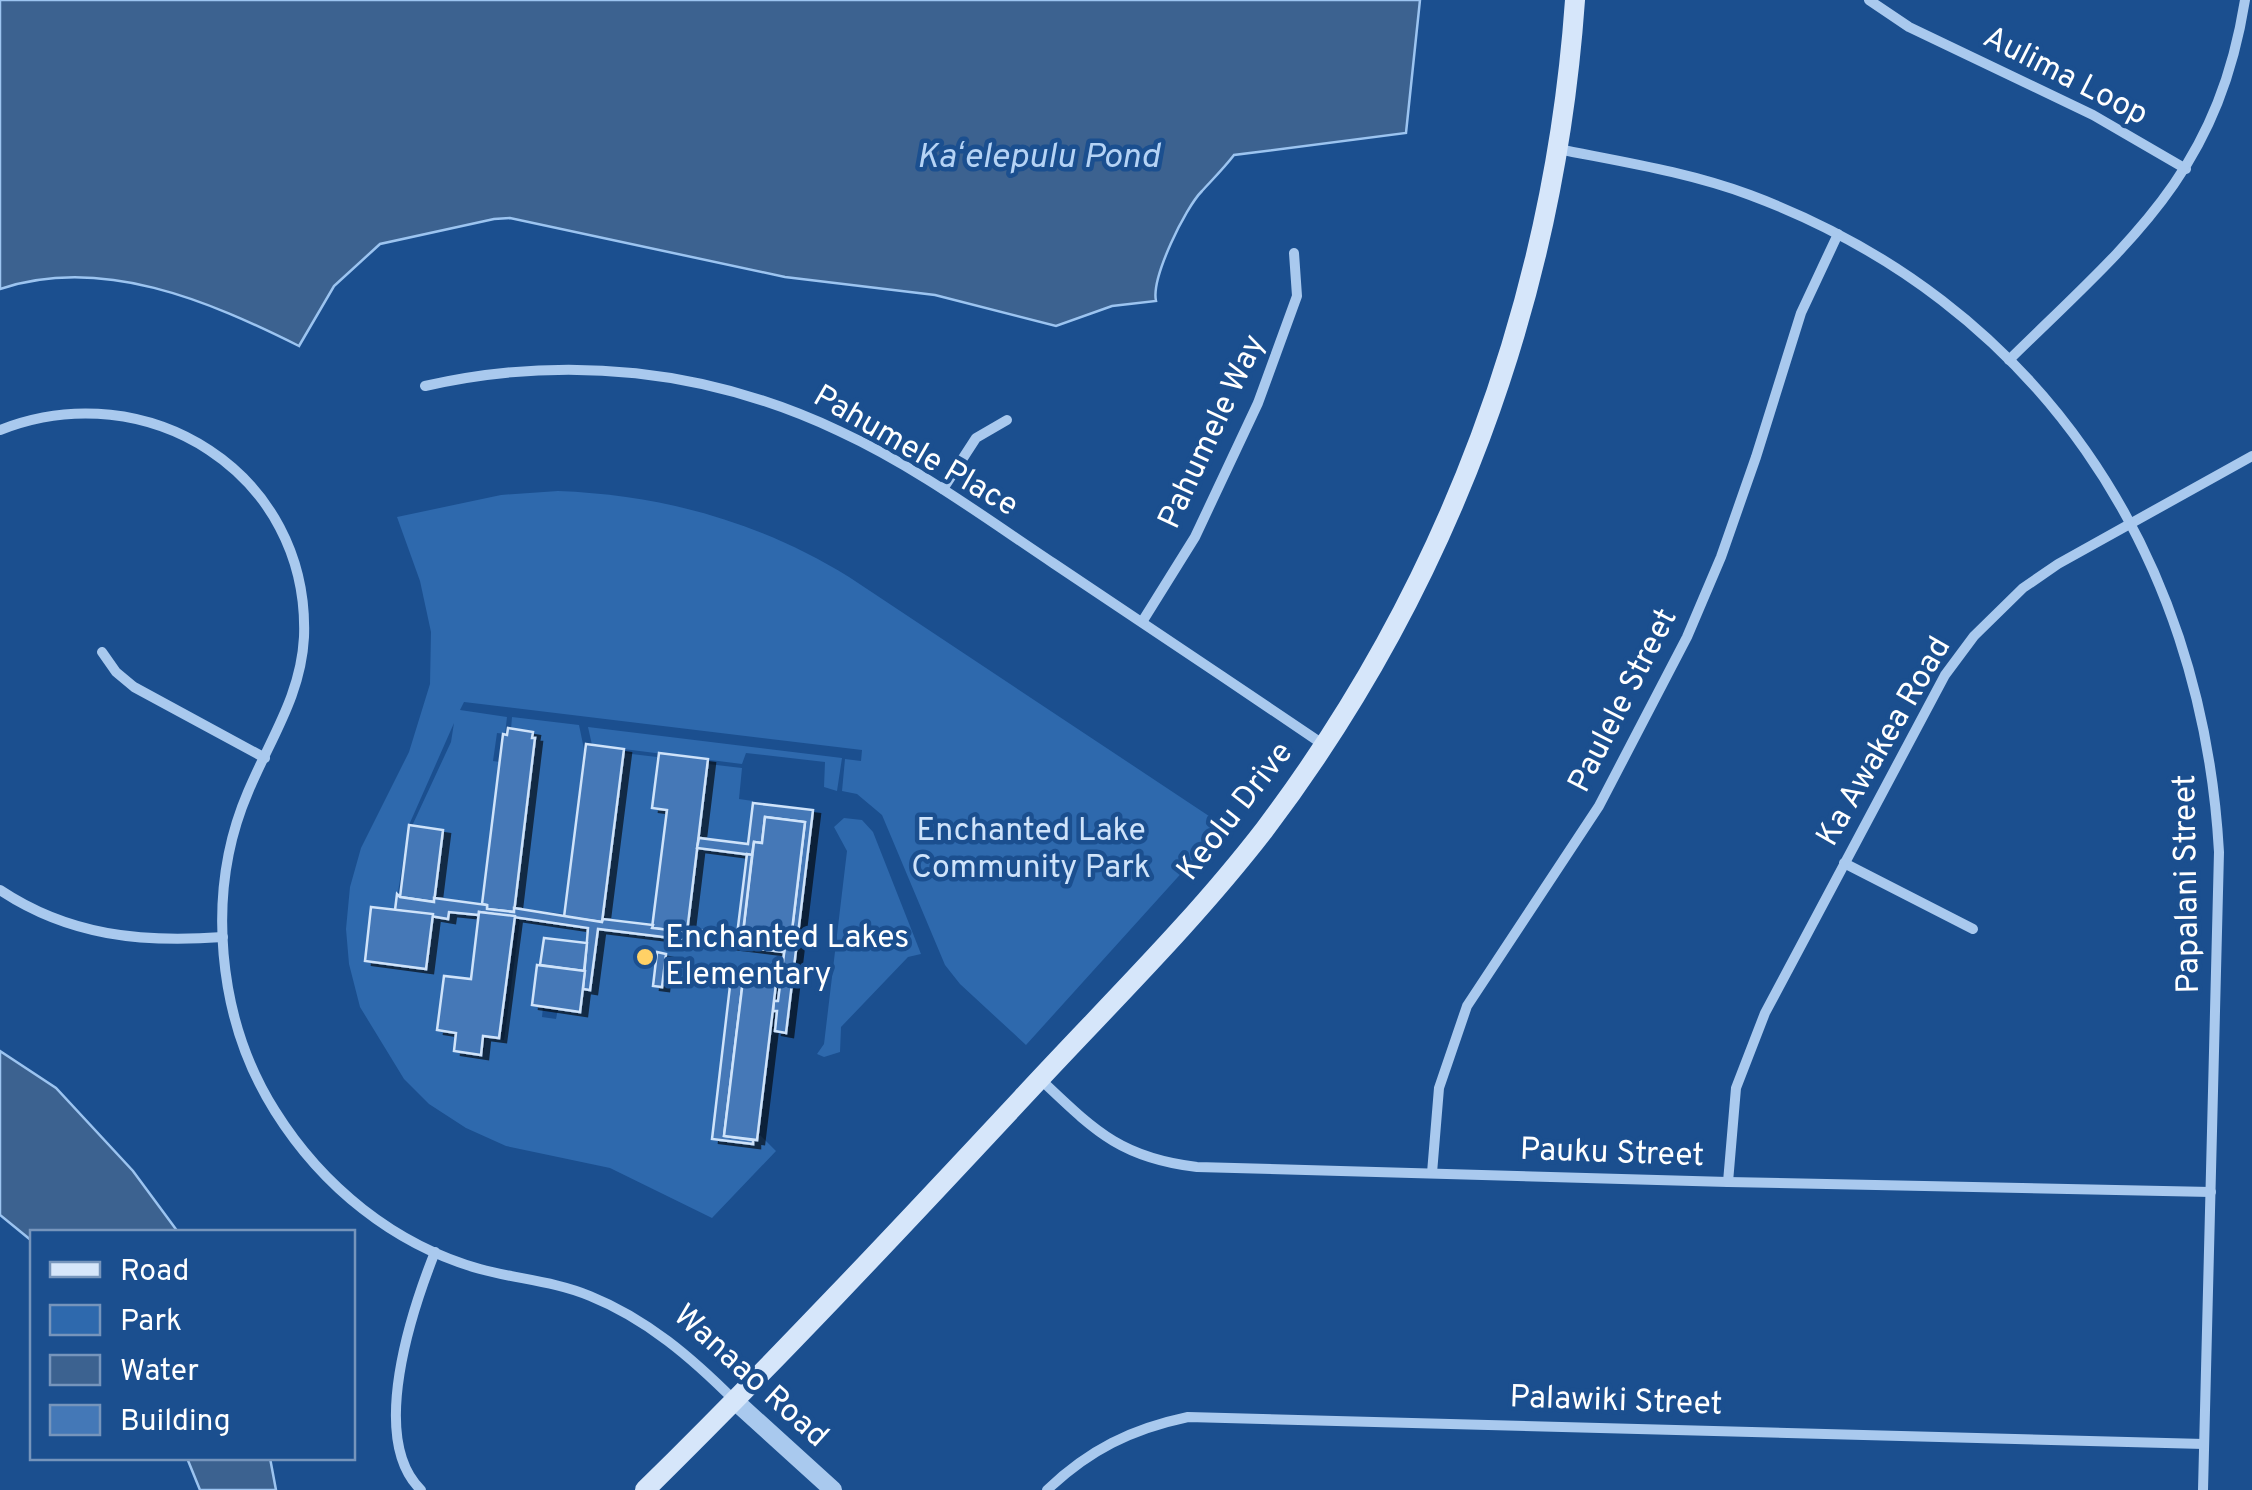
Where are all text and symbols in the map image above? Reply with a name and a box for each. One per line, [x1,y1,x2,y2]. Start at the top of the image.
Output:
street label: Aulima Loop [1976,18,2154,136]
water label: Kaʻelepulu Pond [917,136,1161,180]
street label: Pahumele Way [1151,329,1275,535]
street label: Pahumele Place [805,377,1025,527]
street label: Paulele Street [1561,602,1687,800]
street label: Ka Awakea Road [1809,630,1961,854]
street label: Keolu Drive [1169,734,1303,890]
street label: Papalani Street [2166,774,2210,994]
park label: Enchanted Lake Community Park [911,812,1151,889]
place label: Enchanted Lakes Elementary [665,919,909,996]
marker: Enchanted Lakes Elementary [634,946,656,968]
street label: Pauku Street [1519,1131,1705,1177]
legend [30,1230,355,1460]
text: Road [120,1254,189,1291]
street label: Wanaao Road [664,1297,836,1457]
text: Park [120,1304,182,1341]
text: Water [120,1354,199,1391]
street label: Palawiki Street [1509,1378,1723,1426]
text: Building [120,1404,231,1441]

